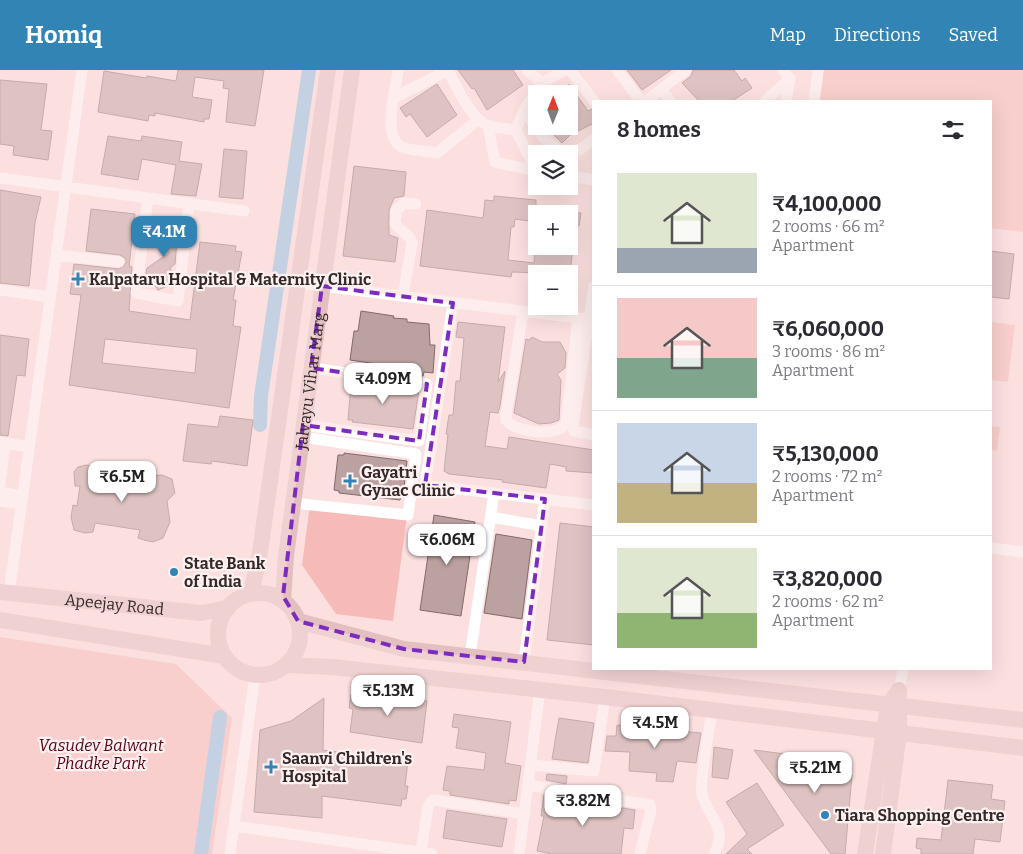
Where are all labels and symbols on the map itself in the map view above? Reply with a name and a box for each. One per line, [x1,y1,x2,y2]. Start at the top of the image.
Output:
north arrow [528,85,578,135]
pin: ₹4.1M [129,216,199,258]
place label: Kalpataru Hospital & Maternity Clinic [89,270,371,289]
marker: Kalpataru Hospital & Maternity Clinic [71,272,85,286]
street label: Jalvayu Vihar Marg [291,311,329,452]
pin: ₹4.09M [342,362,424,405]
pin: ₹6.5M [87,460,157,503]
place label: Gayatri Gynac Clinic [361,463,455,500]
marker: Gayatri Gynac Clinic [343,474,357,488]
pin: ₹6.06M [406,524,488,566]
place label: State Bank of India [184,554,266,591]
marker: State Bank of India [168,566,180,578]
street label: Apeejay Road [64,589,165,619]
pin: ₹5.13M [347,674,429,717]
pin: ₹4.5M [620,706,690,749]
park label: Vasudev Balwant Phadke Park [39,736,164,773]
place label: Saanvi Children's Hospital [282,749,412,786]
pin: ₹5.21M [774,752,856,794]
marker: Saanvi Children's Hospital [264,760,278,774]
pin: ₹3.82M [542,784,624,827]
place label: Tiara Shopping Centre [835,806,1005,825]
marker: Tiara Shopping Centre [819,809,831,821]

